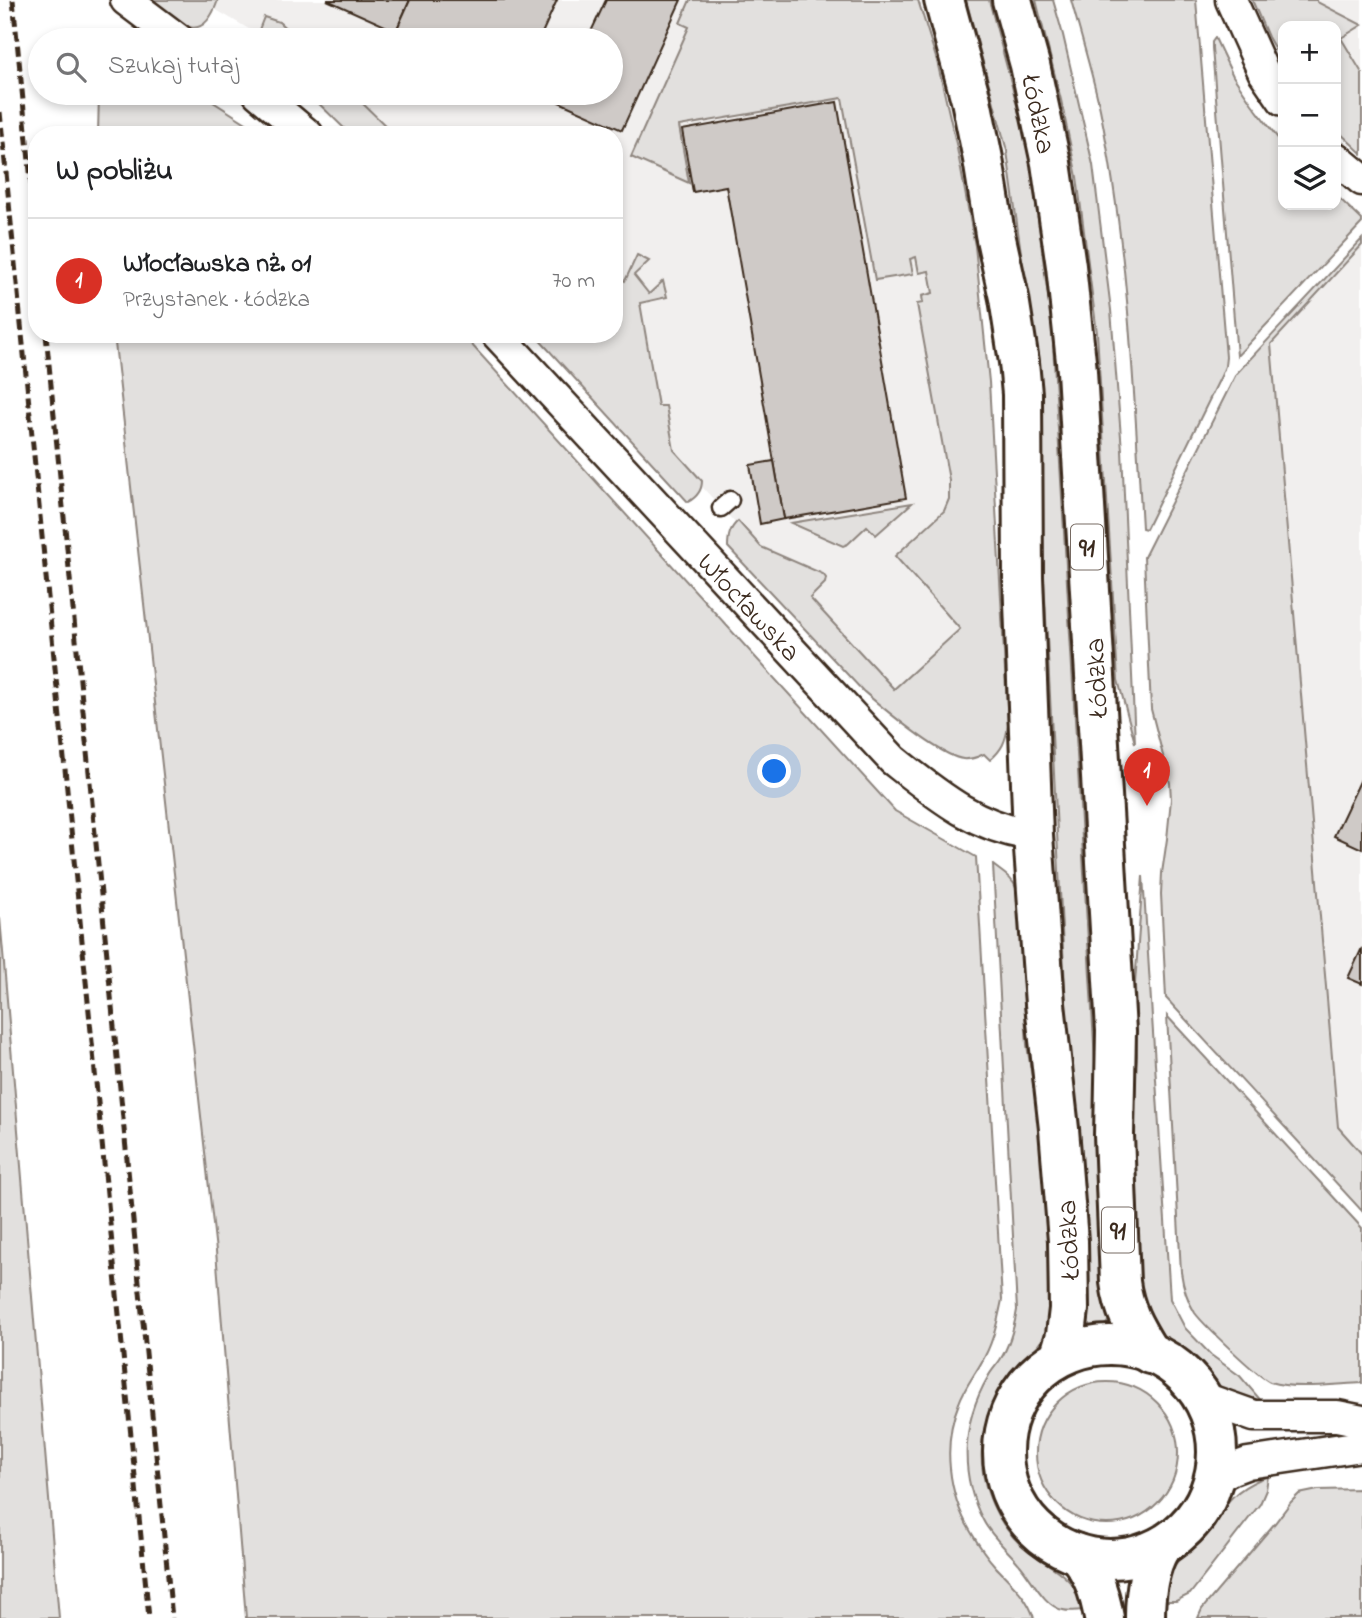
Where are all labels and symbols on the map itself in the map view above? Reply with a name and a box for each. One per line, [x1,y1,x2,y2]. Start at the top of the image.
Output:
street label: Łódzka [1008,70,1065,158]
road number: 91 [1071,524,1103,569]
street label: Włocławska [686,544,809,672]
street label: Łódzka [1076,637,1121,720]
pin: 1 [1124,748,1170,806]
your location [757,754,791,788]
street label: Łódzka [1048,1199,1093,1282]
road number: 91 [1102,1208,1134,1252]

